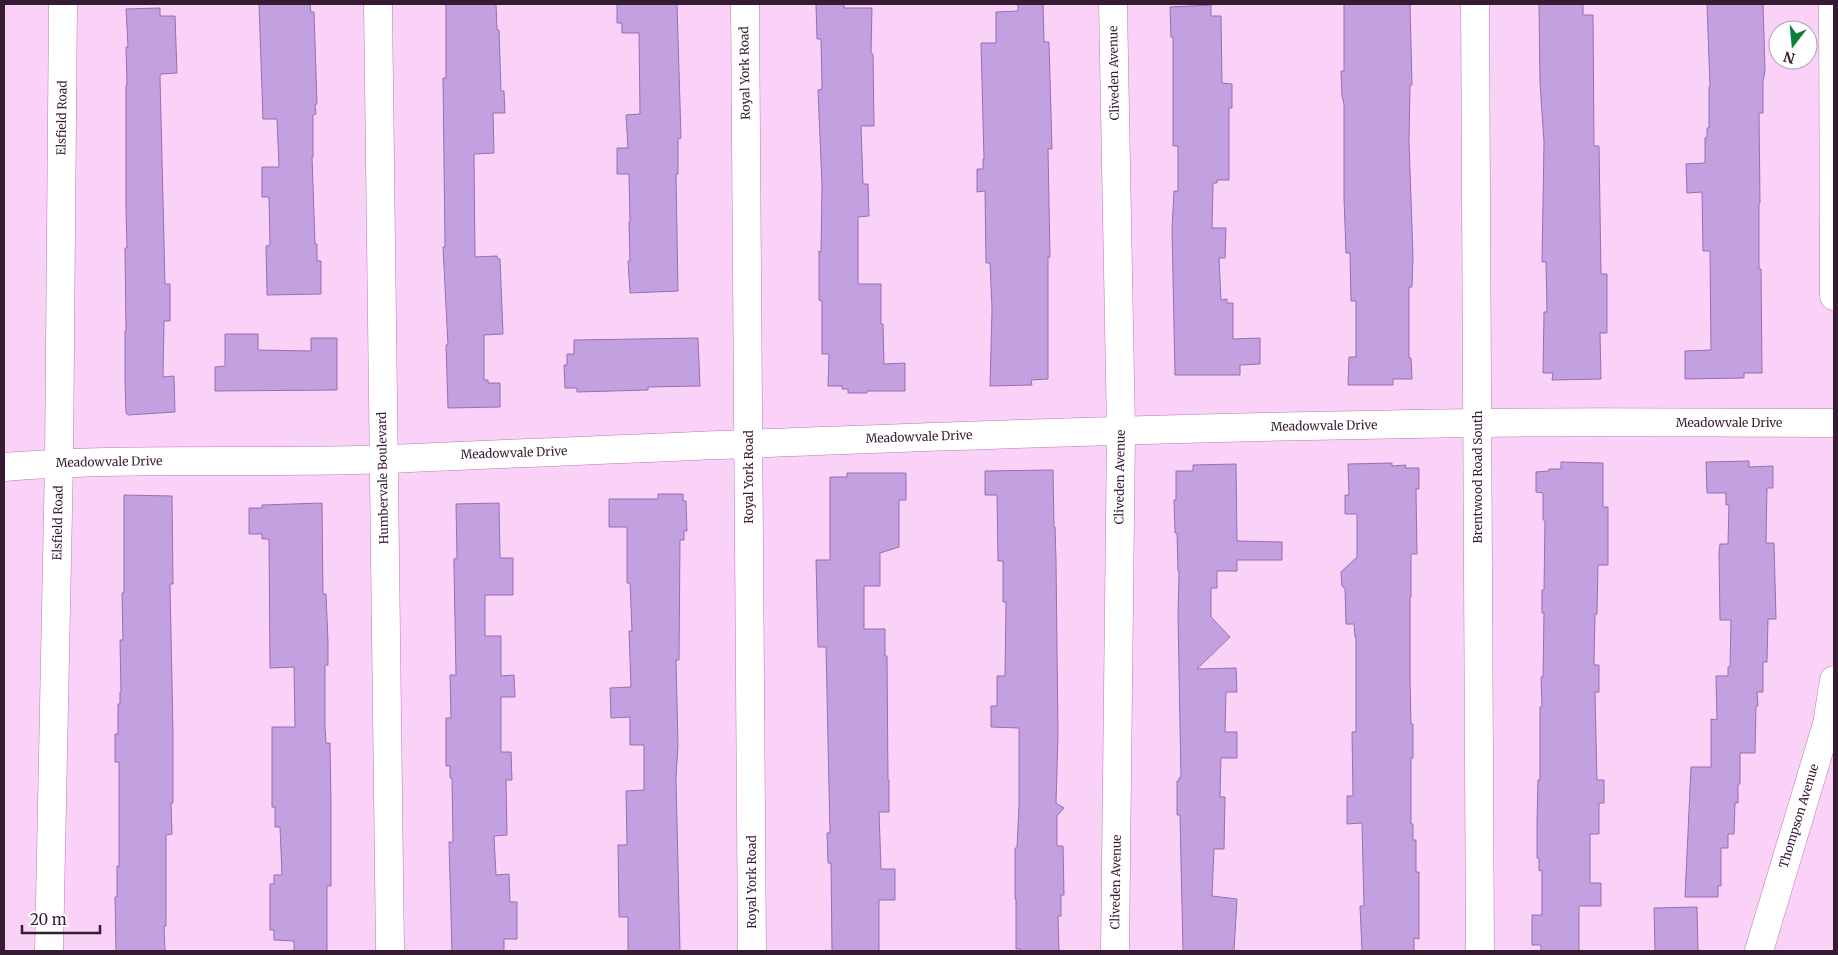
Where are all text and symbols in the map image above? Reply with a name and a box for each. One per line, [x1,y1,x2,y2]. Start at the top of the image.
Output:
north arrow [1768,20,1818,70]
street label: Cliveden Avenue [1105,25,1122,121]
street label: Royal York Road [736,26,753,120]
text: N [1782,47,1797,68]
street label: Elsfield Road [53,80,70,156]
street label: Brentwood Road South [1470,410,1485,543]
street label: Humbervale Boulevard [374,412,391,544]
street label: Meadowvale Drive [1676,415,1782,430]
street label: Meadowvale Drive [1270,417,1377,434]
street label: Meadowvale Drive [865,427,973,446]
street label: Cliveden Avenue [1111,429,1128,525]
street label: Royal York Road [741,430,756,524]
street label: Meadowvale Drive [460,443,568,462]
street label: Meadowvale Drive [55,453,162,470]
street label: Elsfield Road [49,485,66,561]
street label: Thompson Avenue [1776,762,1822,870]
street label: Cliveden Avenue [1107,834,1124,930]
street label: Royal York Road [744,835,759,929]
scale bar [22,902,100,934]
text: 20 m [30,910,67,929]

